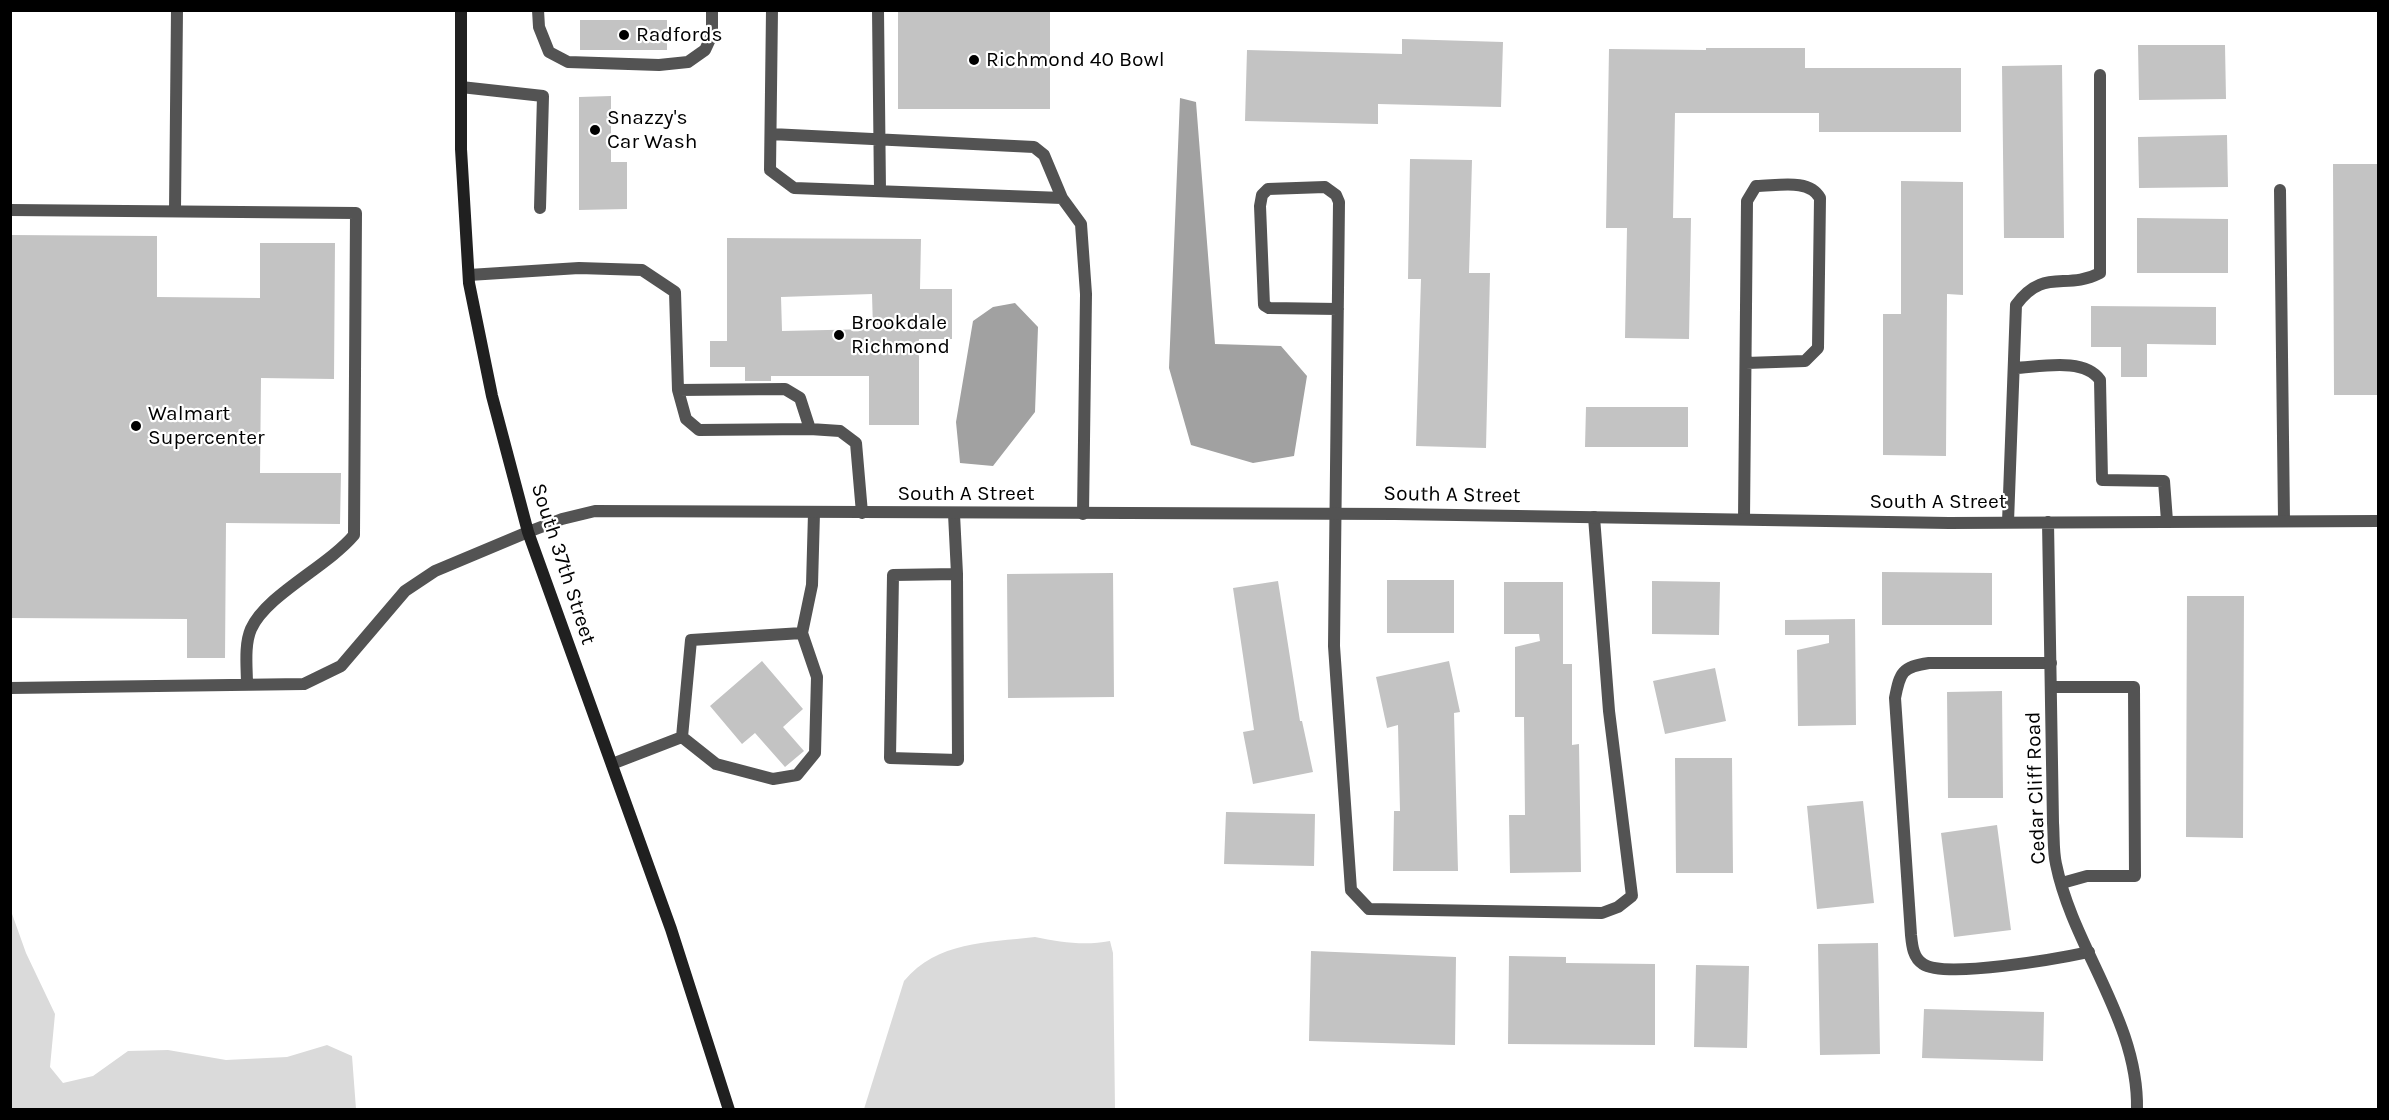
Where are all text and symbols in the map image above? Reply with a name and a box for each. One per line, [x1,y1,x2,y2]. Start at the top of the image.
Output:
place label: Radfords [636,22,723,48]
marker: Radfords [617,28,631,42]
place label: Richmond 40 Bowl [986,47,1165,73]
marker: Richmond 40 Bowl [967,53,981,67]
place label: Snazzy's Car Wash [607,105,697,155]
marker: Snazzy's Car Wash [588,123,602,137]
place label: Brookdale Richmond [851,310,950,360]
marker: Brookdale Richmond [832,328,846,342]
place label: Walmart Supercenter [148,401,265,451]
marker: Walmart Supercenter [129,419,143,433]
street label: South 37th Street [525,480,601,648]
street label: South A Street [897,481,1035,507]
street label: South A Street [1383,481,1521,509]
street label: South A Street [1869,489,2007,515]
street label: Cedar Cliff Road [2021,711,2051,865]

